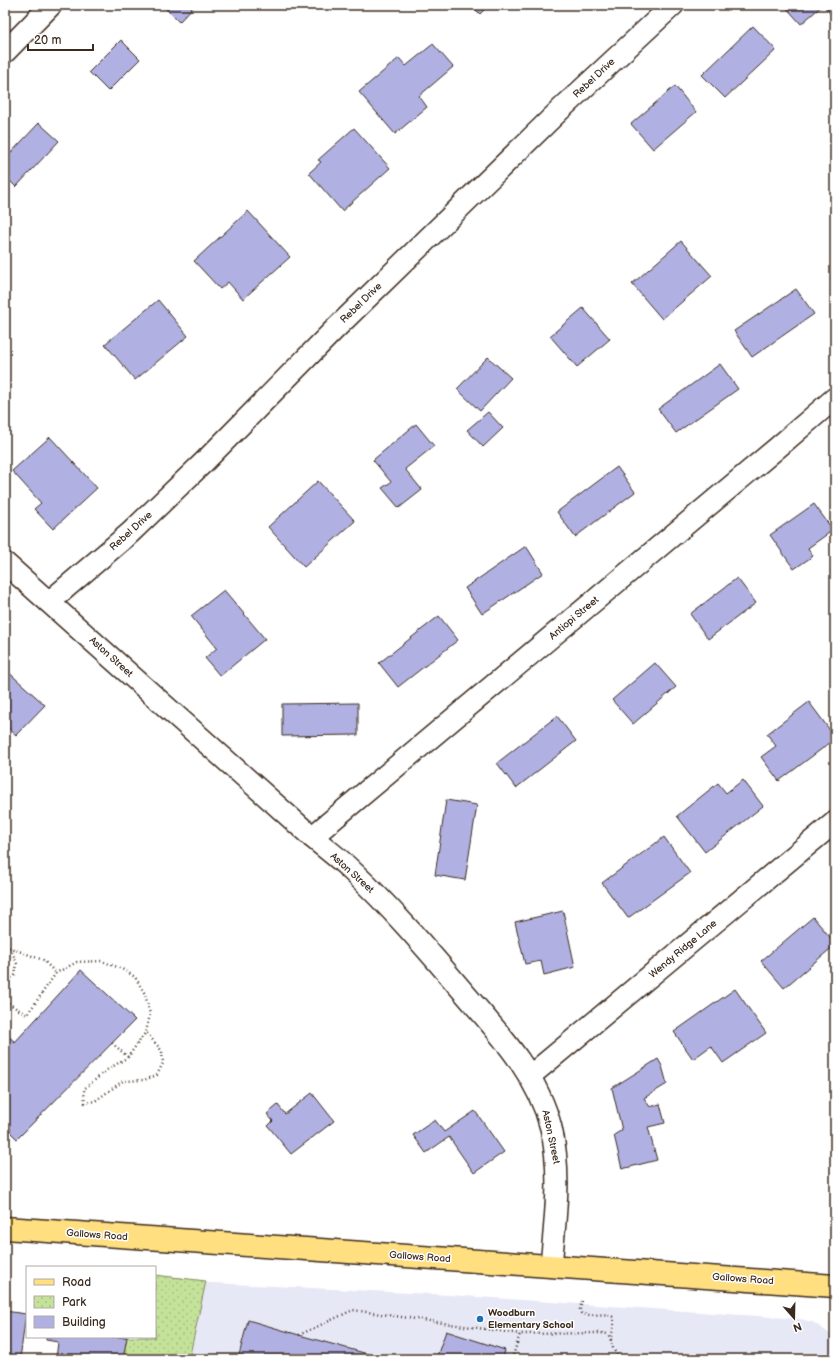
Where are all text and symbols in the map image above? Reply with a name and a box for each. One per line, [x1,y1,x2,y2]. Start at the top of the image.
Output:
scale bar [28,26,93,52]
text: 20 m [34,33,61,48]
street label: Rebel Drive [571,55,618,100]
street label: Rebel Drive [338,280,384,326]
street label: Rebel Drive [107,509,155,553]
street label: Antiopi Street [547,594,601,642]
street label: Aston Street [87,634,135,680]
street label: Aston Street [328,850,376,896]
street label: Wendy Ridge Lane [647,917,719,981]
street label: Aston Street [539,1109,563,1165]
street label: Gallows Road [66,1227,128,1243]
street label: Gallows Road [389,1249,451,1265]
legend [26,1266,156,1338]
street label: Gallows Road [712,1271,774,1287]
text: Road [62,1275,91,1290]
text: Park [62,1295,86,1310]
north arrow [774,1298,814,1338]
place label: Woodburn Elementary School [488,1307,574,1331]
marker: Woodburn Elementary School [475,1314,485,1324]
text: Building [62,1315,106,1330]
text: N [791,1319,803,1334]

